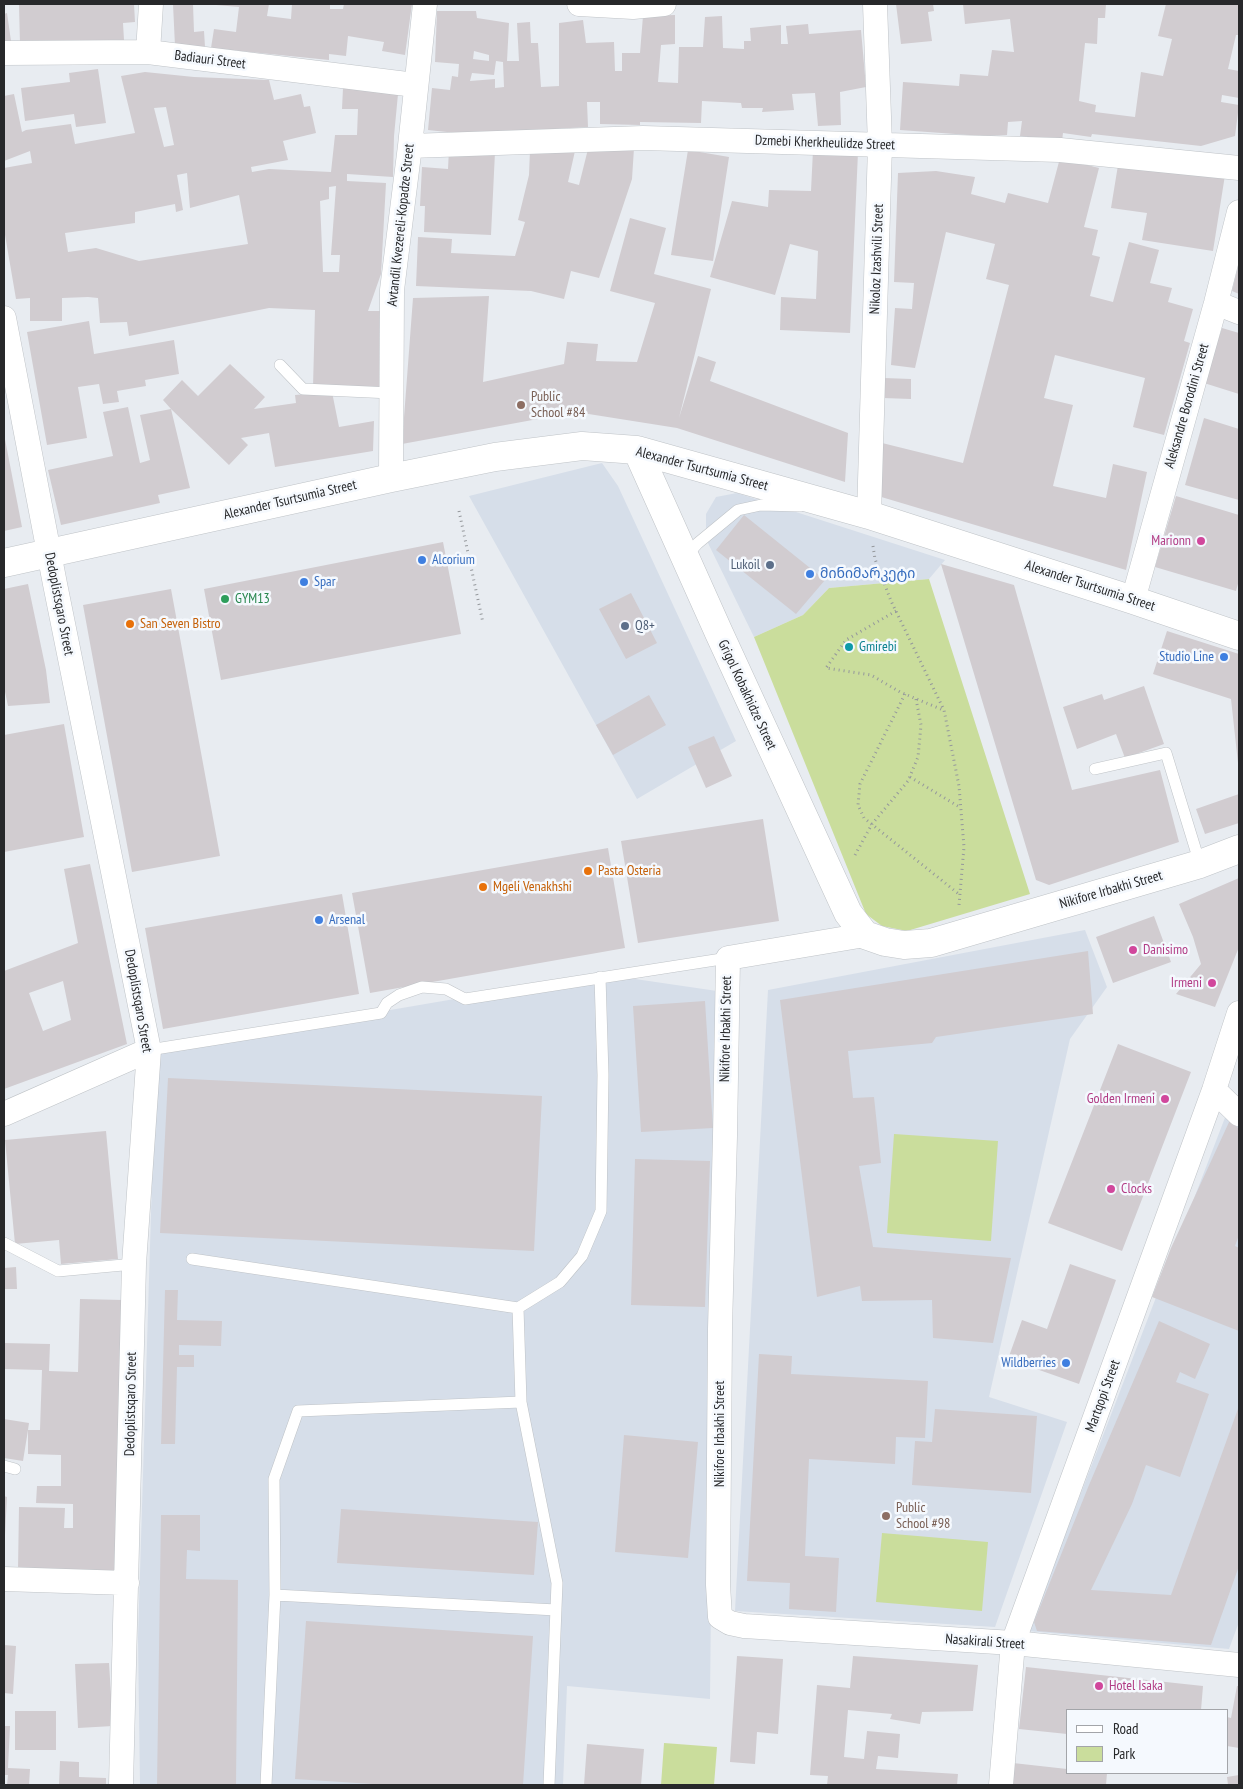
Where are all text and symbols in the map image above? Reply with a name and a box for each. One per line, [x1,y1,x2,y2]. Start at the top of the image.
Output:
street label: Badiauri Street [173,47,247,73]
street label: Dzmebi Kherkheulidze Street [755,132,895,154]
street label: Avtandil Kvezereli-Kopadze Street [384,143,418,307]
street label: Nikoloz Izashvili Street [867,203,887,315]
street label: Aleksandre Borodini Street [1161,342,1213,470]
place label: Public School #84 [531,389,585,422]
marker: Public School #84 [515,399,527,411]
street label: Alexander Tsurtsumia Street [634,443,770,495]
street label: Alexander Tsurtsumia Street [222,477,358,523]
place label: Marionn [1151,533,1191,549]
marker: Marionn [1195,535,1207,547]
street label: Dedoplistsqaro Street [41,551,77,657]
place label: Alcorium [432,552,475,568]
marker: Alcorium [416,554,428,566]
place label: Lukoil [731,557,760,573]
street label: Alexander Tsurtsumia Street [1023,557,1157,615]
marker: Lukoil [764,559,776,571]
place label: მინიმარკეტი [820,566,915,582]
marker: მინიმარკეტი [804,568,816,580]
place label: Spar [314,574,336,590]
marker: Spar [298,576,310,588]
place label: GYM13 [235,591,270,607]
marker: GYM13 [219,593,231,605]
place label: San Seven Bistro [140,616,221,632]
marker: San Seven Bistro [124,618,136,630]
place label: Q8+ [635,618,655,634]
marker: Q8+ [619,620,631,632]
street label: Grigol Kobakhidze Street [714,637,780,753]
place label: Gmirebi [859,639,897,655]
marker: Gmirebi [843,641,855,653]
place label: Studio Line [1159,649,1214,665]
marker: Studio Line [1218,651,1230,663]
place label: Pasta Osteria [598,863,661,879]
marker: Pasta Osteria [582,865,594,877]
street label: Nikifore Irbakhi Street [1057,867,1165,913]
place label: Mgeli Venakhshi [493,879,572,895]
marker: Mgeli Venakhshi [477,881,489,893]
place label: Arsenal [329,912,365,928]
marker: Arsenal [313,914,325,926]
place label: Danisimo [1143,942,1188,958]
marker: Danisimo [1127,944,1139,956]
street label: Dedoplistsqaro Street [121,948,155,1054]
place label: Irmeni [1171,975,1202,991]
street label: Nikifore Irbakhi Street [717,976,735,1082]
marker: Irmeni [1206,977,1218,989]
place label: Golden Irmeni [1087,1091,1155,1107]
marker: Golden Irmeni [1159,1093,1171,1105]
place label: Clocks [1121,1181,1152,1197]
marker: Clocks [1105,1183,1117,1195]
street label: Dedoplistsqaro Street [122,1352,140,1456]
place label: Wildberries [1001,1355,1056,1371]
marker: Wildberries [1060,1357,1072,1369]
street label: Martqopi Street [1082,1358,1124,1434]
street label: Nikifore Irbakhi Street [712,1381,728,1487]
place label: Public School #98 [896,1500,950,1532]
marker: Public School #98 [880,1510,892,1522]
street label: Nasakirali Street [945,1631,1025,1653]
place label: Hotel Isaka [1109,1678,1163,1694]
marker: Hotel Isaka [1093,1680,1105,1692]
legend [1066,1709,1228,1774]
text: Road [1113,1719,1139,1738]
text: Park [1113,1744,1135,1763]

